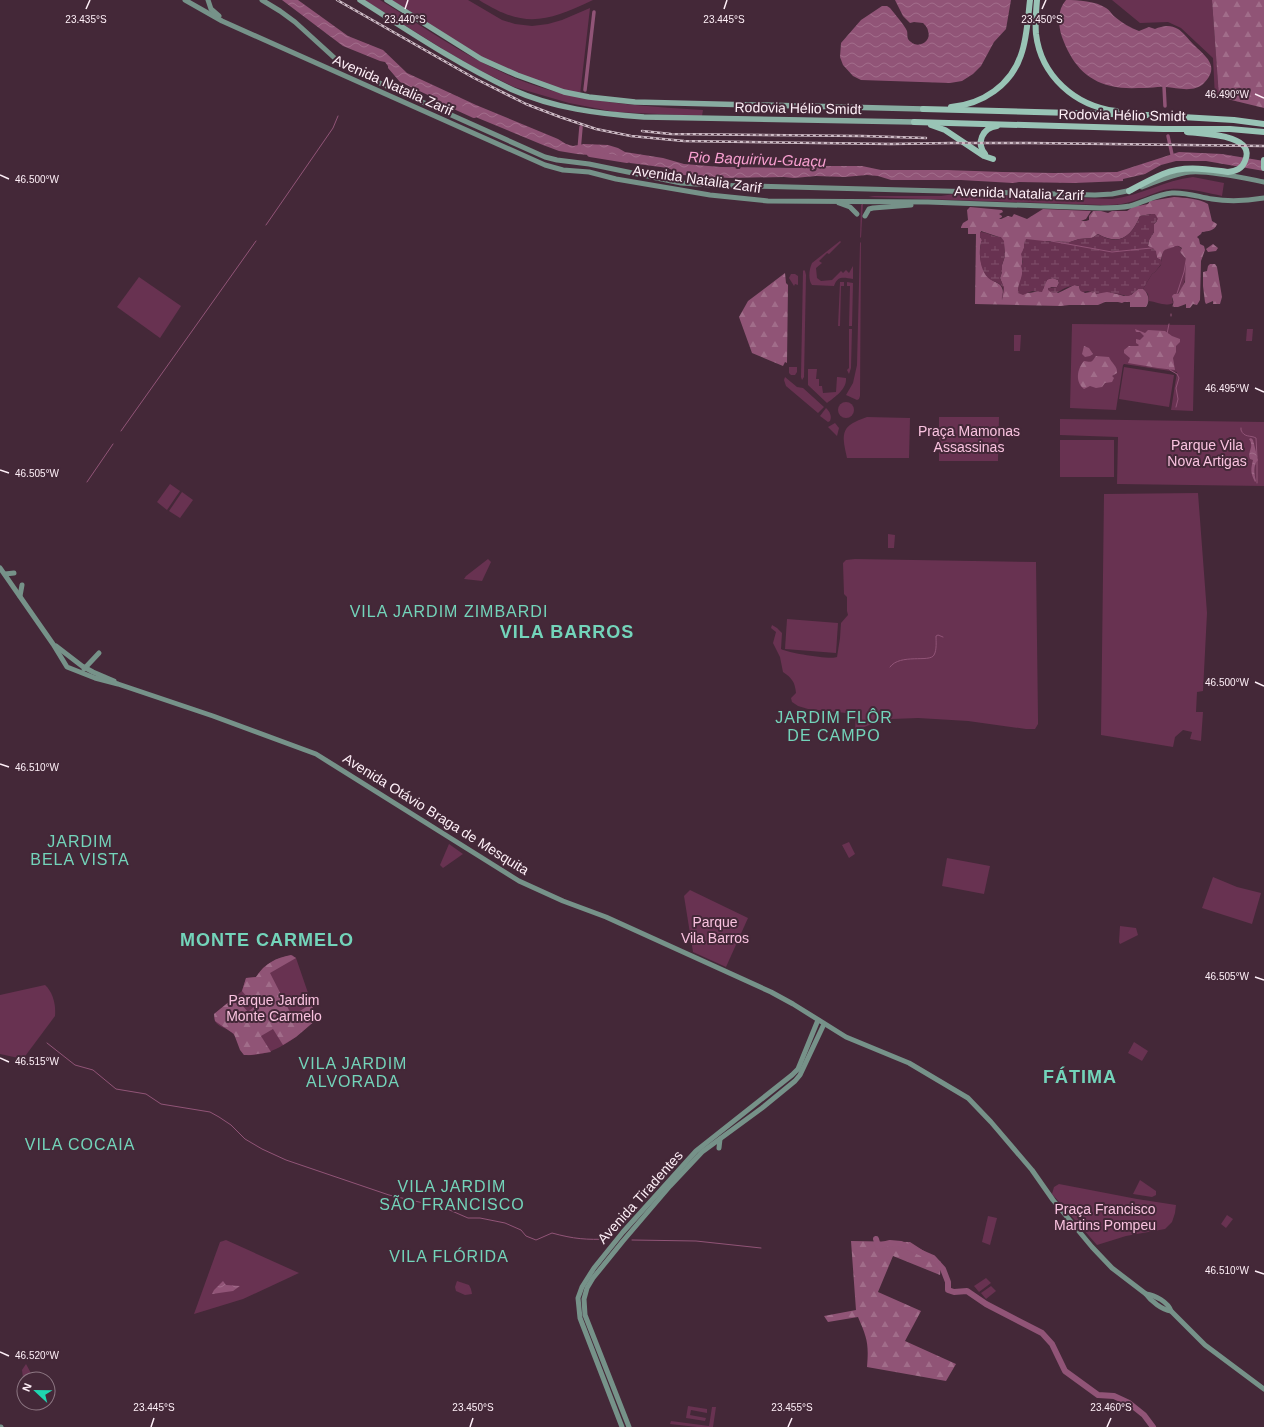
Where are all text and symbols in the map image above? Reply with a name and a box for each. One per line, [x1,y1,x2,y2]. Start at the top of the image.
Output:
text: 23.435°S [65,14,107,25]
text: 23.440°S [384,14,426,25]
text: 23.445°S [703,14,745,25]
text: 23.450°S [1021,14,1063,25]
street label: Avenida Natalia Zarif [331,51,456,119]
text: 46.490°W [1205,89,1250,100]
street label: Rodovia Hélio Smidt [734,99,862,117]
street label: Rodovia Hélio Smidt [1058,106,1186,124]
water label: Rio Baquirivu-Guaçu [688,148,827,170]
street label: Avenida Natalia Zarif [632,162,762,196]
text: 46.500°W [15,174,60,185]
street label: Avenida Natalia Zarif [954,183,1084,203]
text: 46.495°W [1205,383,1250,394]
park label: Praça Mamonas Assassinas [918,423,1020,455]
park label: Parque Vila Nova Artigas [1167,437,1247,469]
text: 46.505°W [15,468,60,479]
district label: VILA JARDIM ZIMBARDI [350,603,548,620]
district label: VILA BARROS [500,622,634,642]
text: 46.500°W [1205,677,1250,688]
district label: JARDIM FLÔR DE CAMPO [775,708,893,744]
street label: Avenida Otávio Braga de Mesquita [340,750,532,878]
text: 46.510°W [15,762,60,773]
district label: JARDIM BELA VISTA [30,833,130,868]
park label: Parque Vila Barros [681,914,749,946]
district label: MONTE CARMELO [180,930,354,950]
text: 46.505°W [1205,971,1250,982]
park label: Parque Jardim Monte Carmelo [226,992,322,1024]
district label: VILA JARDIM ALVORADA [299,1055,407,1090]
text: 46.515°W [15,1056,60,1067]
district label: FÁTIMA [1043,1066,1117,1087]
district label: VILA COCAIA [25,1136,135,1153]
street label: Avenida Tiradentes [594,1147,686,1247]
district label: VILA JARDIM SÃO FRANCISCO [379,1178,525,1213]
park label: Praça Francisco Martins Pompeu [1054,1201,1156,1233]
district label: VILA FLÓRIDA [389,1247,509,1265]
text: 46.510°W [1205,1265,1250,1276]
text: 46.520°W [15,1350,60,1361]
north arrow [16,1371,56,1411]
text: N [20,1381,34,1393]
text: 23.445°S [133,1402,175,1413]
text: 23.450°S [452,1402,494,1413]
text: 23.455°S [771,1402,813,1413]
text: 23.460°S [1090,1402,1132,1413]

